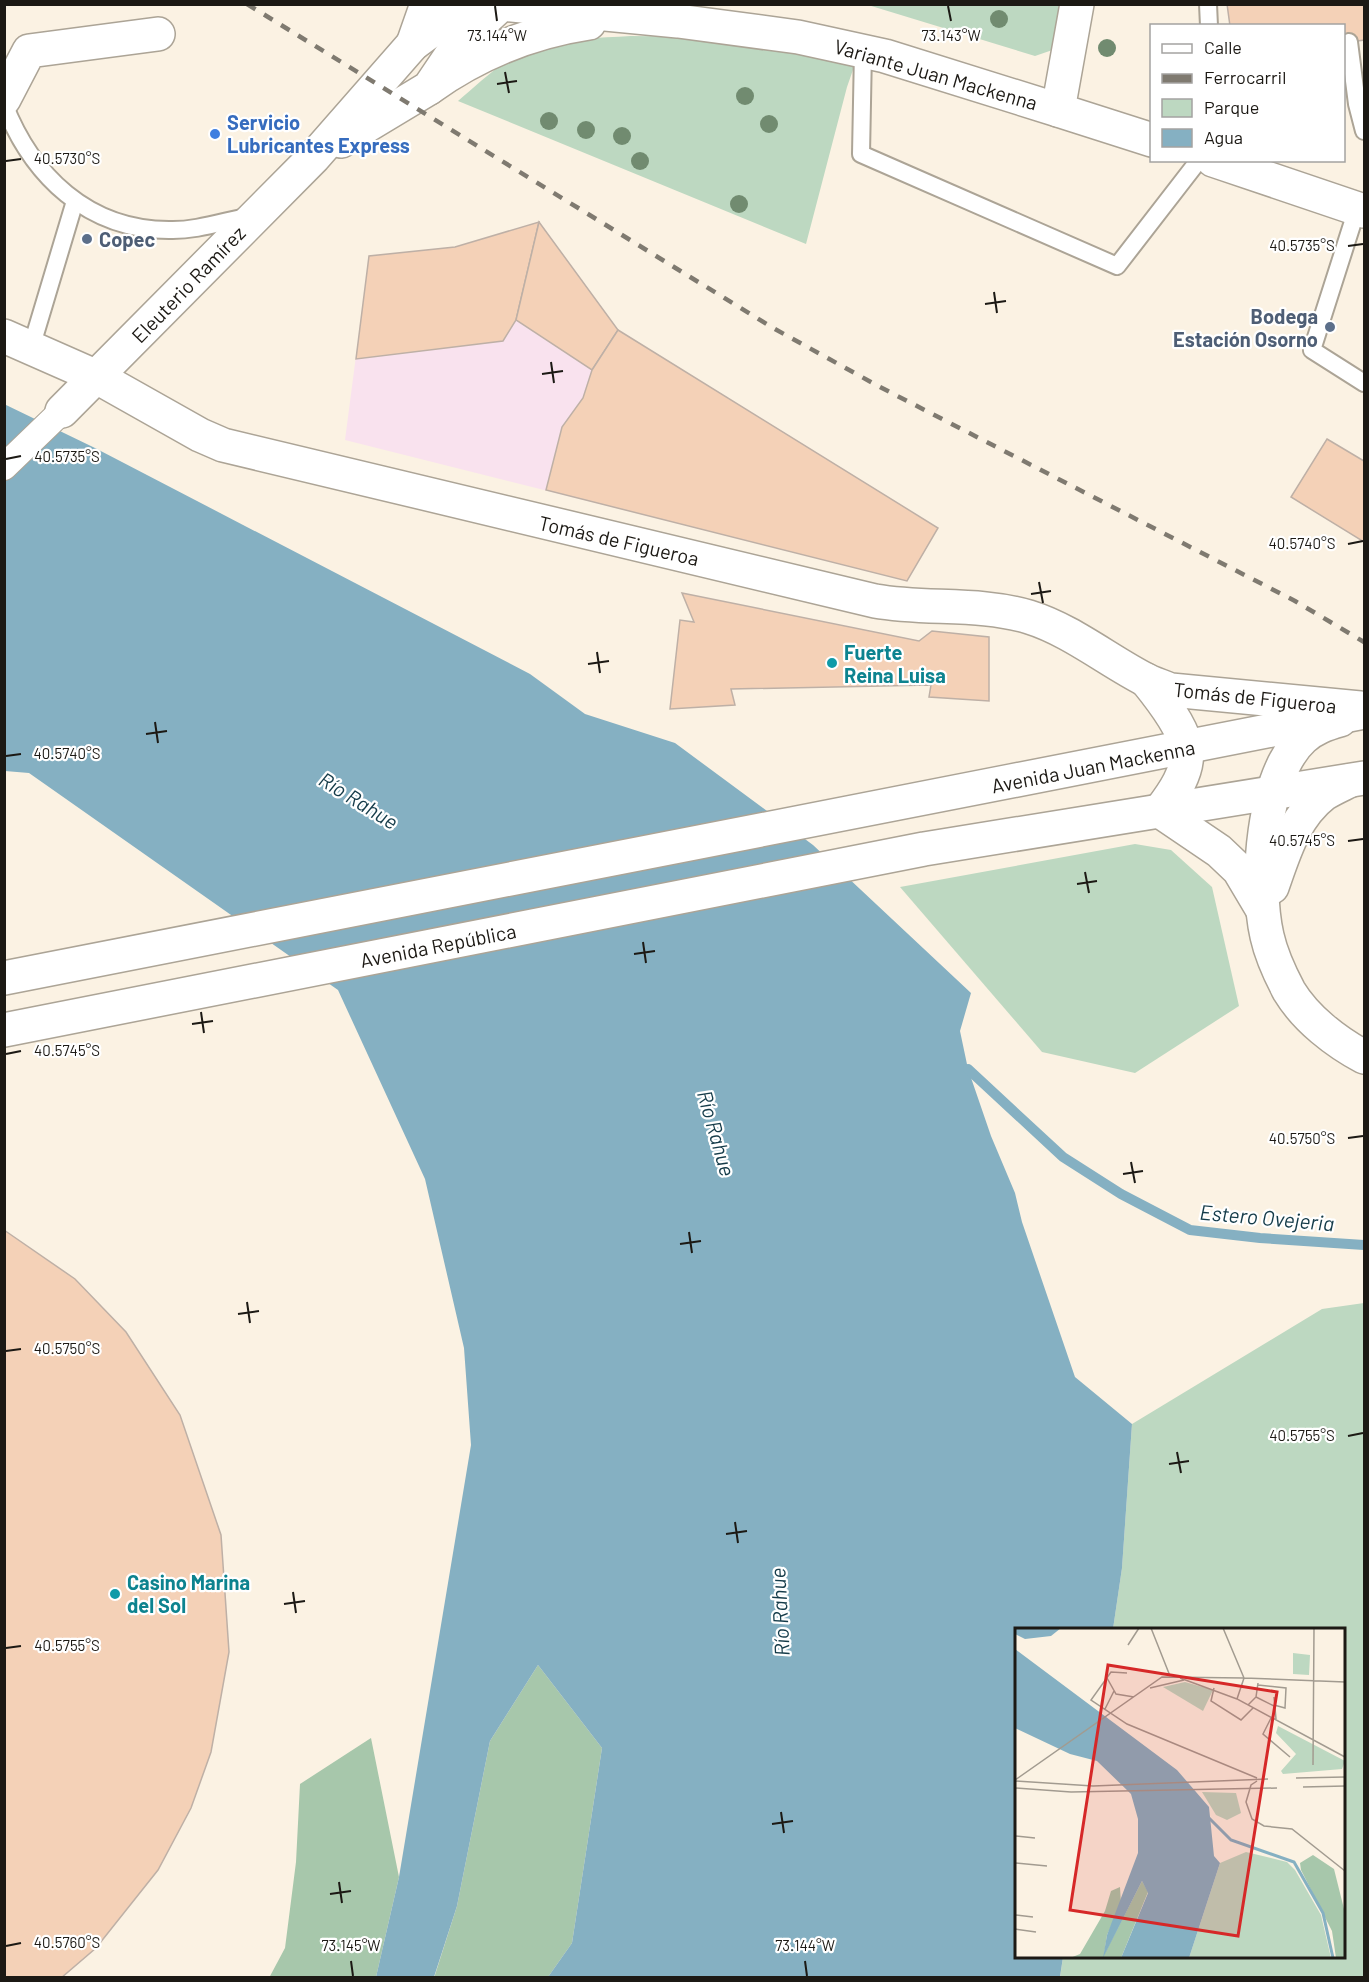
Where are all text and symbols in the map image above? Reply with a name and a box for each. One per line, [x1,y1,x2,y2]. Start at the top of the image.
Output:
legend [1150,24,1345,162]
text: 73.144°W [467,26,527,44]
text: 73.143°W [921,26,981,44]
street label: Variante Juan Mackenna [832,33,1040,115]
text: Calle [1204,36,1242,58]
text: Ferrocarril [1204,66,1286,88]
text: Parque [1204,96,1259,118]
place label: Servicio Lubricantes Express [227,110,410,157]
text: Agua [1204,126,1243,148]
marker: Servicio Lubricantes Express [208,127,222,141]
text: 40.5730°S [34,149,100,167]
street label: Eleuterio Ramírez [126,221,250,347]
place label: Copec [99,227,155,251]
marker: Copec [80,232,94,246]
text: 40.5735°S [1269,236,1335,254]
place label: Bodega Estación Osorno [1173,304,1318,351]
marker: Bodega Estación Osorno [1323,320,1337,334]
text: 40.5735°S [34,447,100,465]
street label: Tomás de Figueroa [537,510,701,570]
text: 40.5740°S [1269,534,1335,552]
place label: Fuerte Reina Luisa [844,640,946,687]
marker: Fuerte Reina Luisa [825,656,839,670]
street label: Tomás de Figueroa [1172,677,1338,717]
street label: Avenida Juan Mackenna [989,735,1197,797]
text: 40.5740°S [34,744,100,762]
water label: Río Rahue [315,766,403,834]
text: 40.5745°S [1269,831,1335,849]
street label: Avenida República [358,918,518,972]
text: 40.5745°S [34,1041,100,1059]
water label: Río Rahue [693,1087,741,1179]
text: 40.5750°S [1269,1129,1335,1147]
water label: Estero Ovejeria [1199,1199,1335,1235]
text: 40.5750°S [34,1339,100,1357]
text: 40.5755°S [1269,1426,1335,1444]
water label: Río Rahue [764,1567,794,1657]
place label: Casino Marina del Sol [127,1570,250,1617]
marker: Casino Marina del Sol [108,1587,122,1601]
inset map [1015,1628,1345,1958]
text: 40.5755°S [34,1636,100,1654]
text: 40.5760°S [34,1933,100,1951]
text: 73.145°W [321,1936,381,1954]
text: 73.144°W [775,1936,835,1954]

